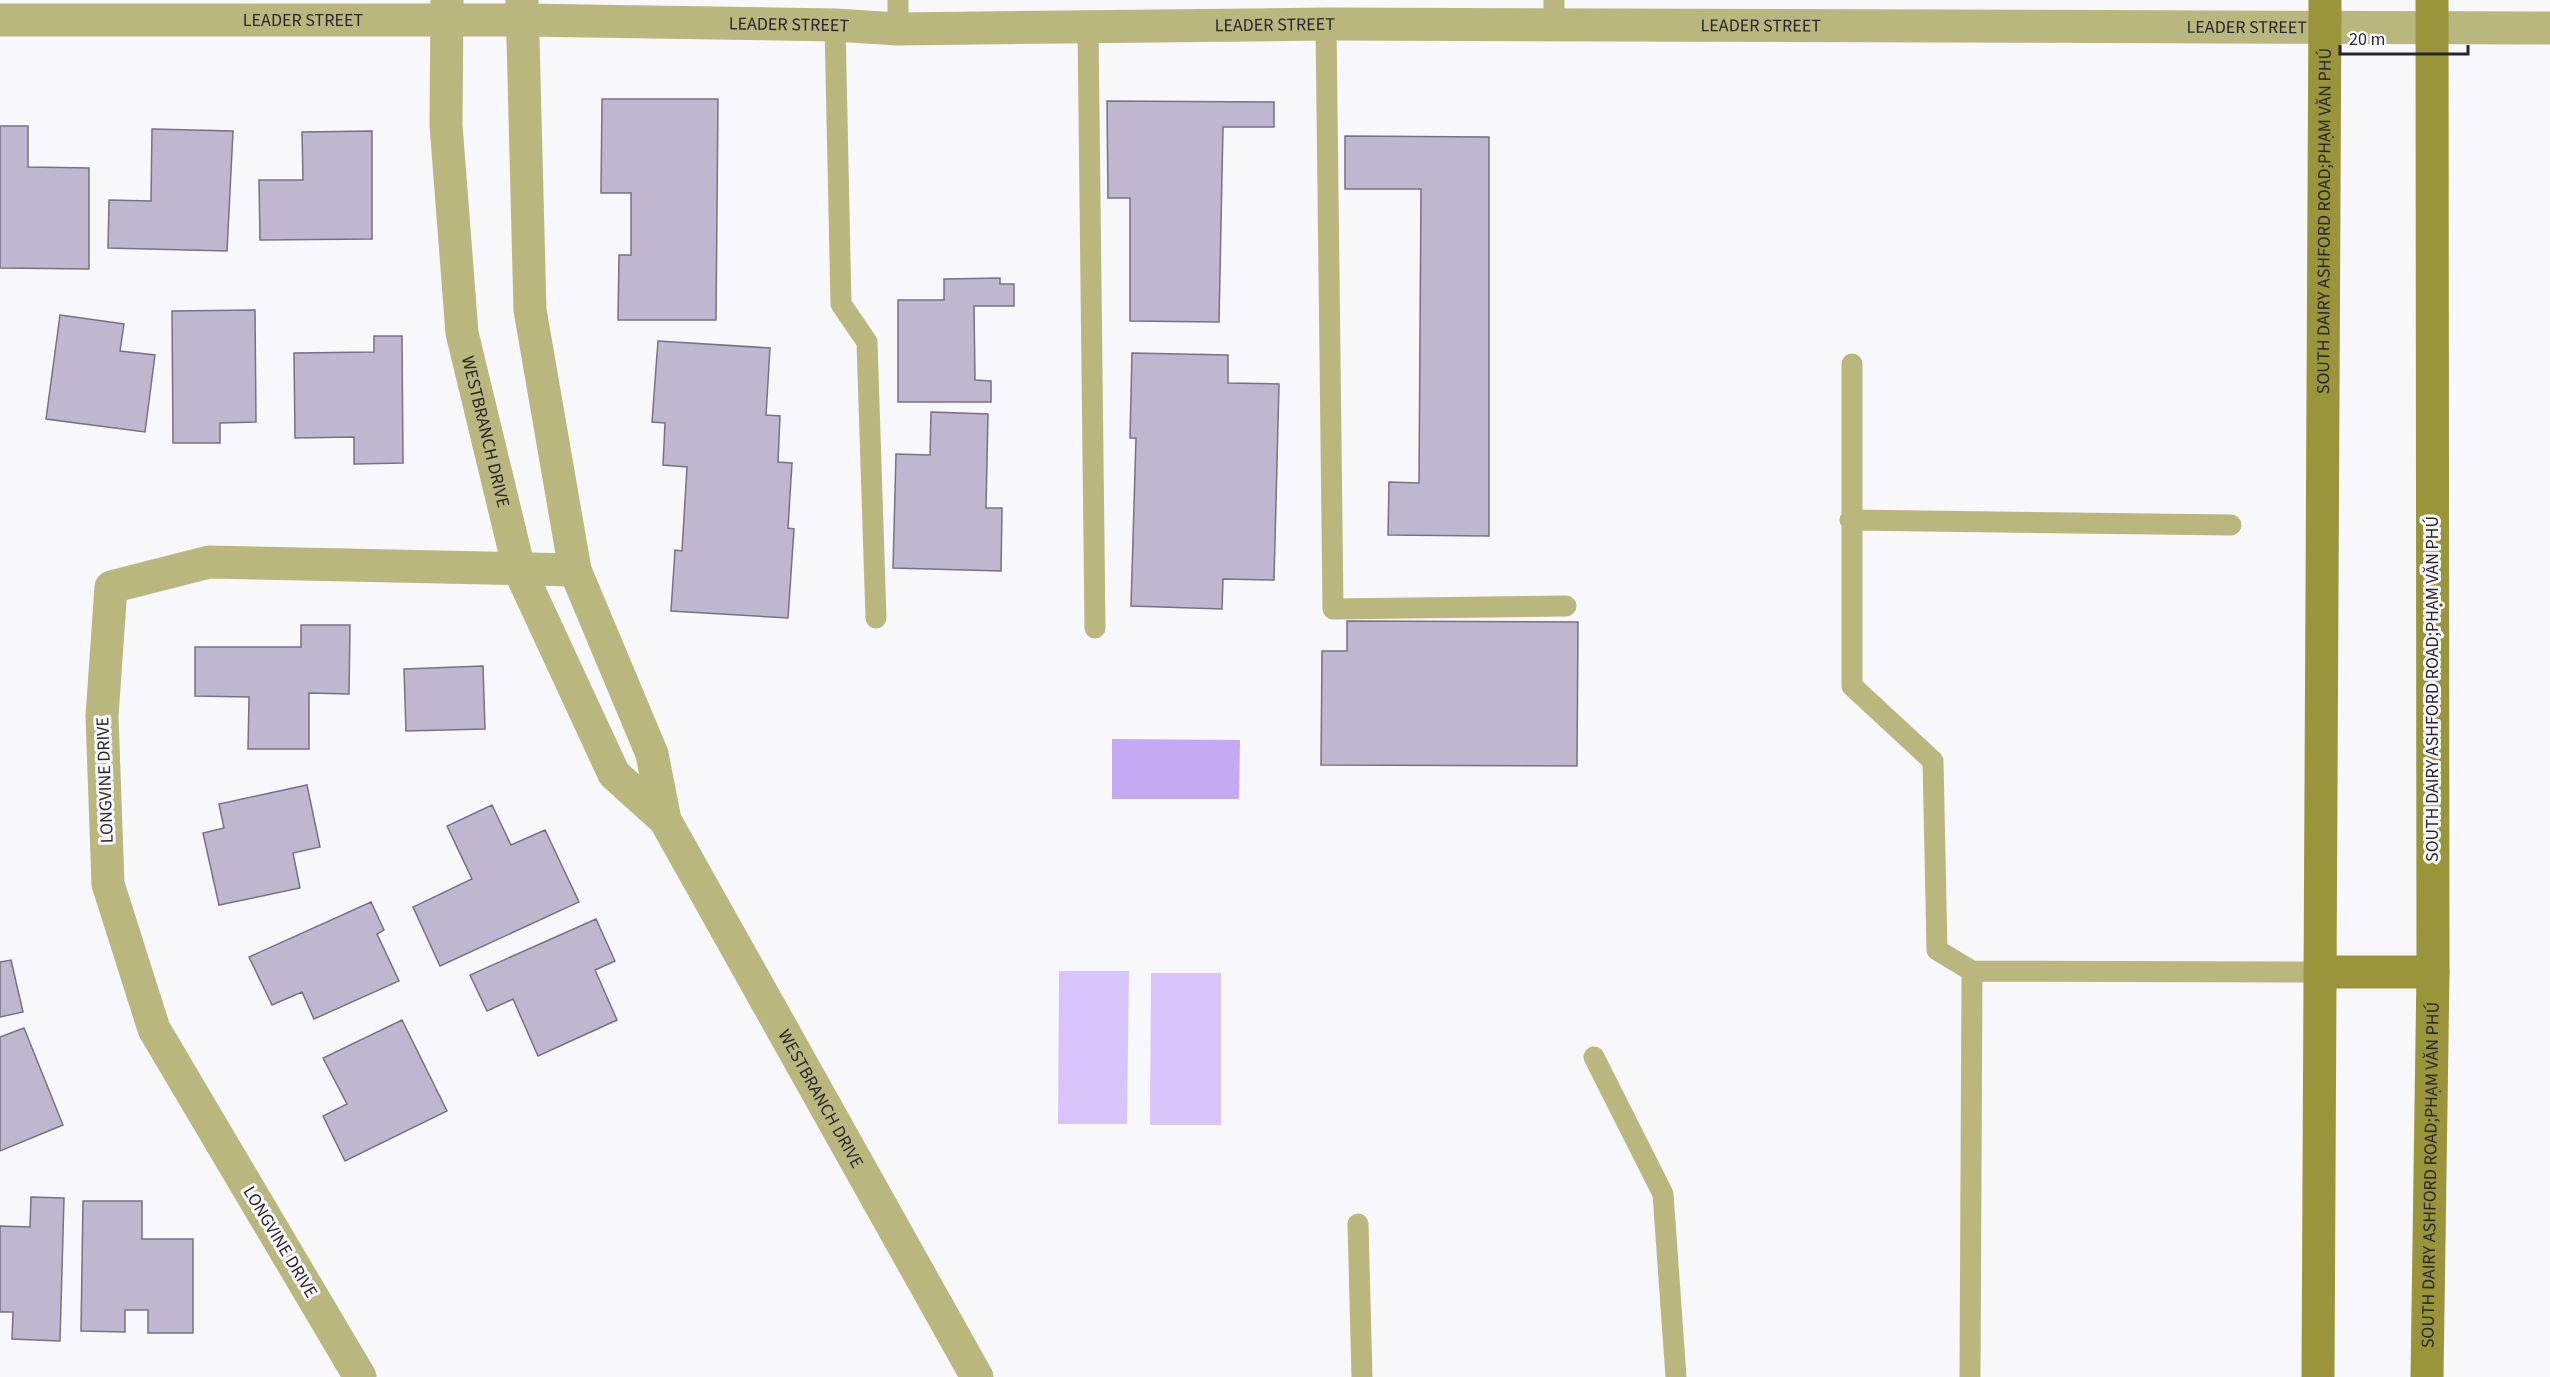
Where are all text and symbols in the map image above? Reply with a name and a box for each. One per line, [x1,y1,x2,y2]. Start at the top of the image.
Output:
street label: LEADER STREET [243,8,363,33]
street label: LEADER STREET [729,11,850,38]
street label: LEADER STREET [1215,11,1335,38]
street label: LEADER STREET [1701,13,1821,38]
street label: LEADER STREET [2187,14,2307,40]
scale bar [2340,18,2468,56]
text: 20 m [2349,27,2385,52]
street label: SOUTH DAIRY ASHFORD ROAD;PHẠM VĂN PHÚ [2310,48,2337,394]
street label: WESTBRANCH DRIVE [455,353,516,510]
street label: SOUTH DAIRY ASHFORD ROAD;PHẠM VĂN PHÚ [2420,516,2445,862]
street label: LONGVINE DRIVE [90,716,120,844]
street label: SOUTH DAIRY ASHFORD ROAD;PHẠM VĂN PHÚ [2415,1002,2445,1348]
street label: WESTBRANCH DRIVE [772,1025,870,1172]
street label: LONGVINE DRIVE [237,1181,323,1303]

